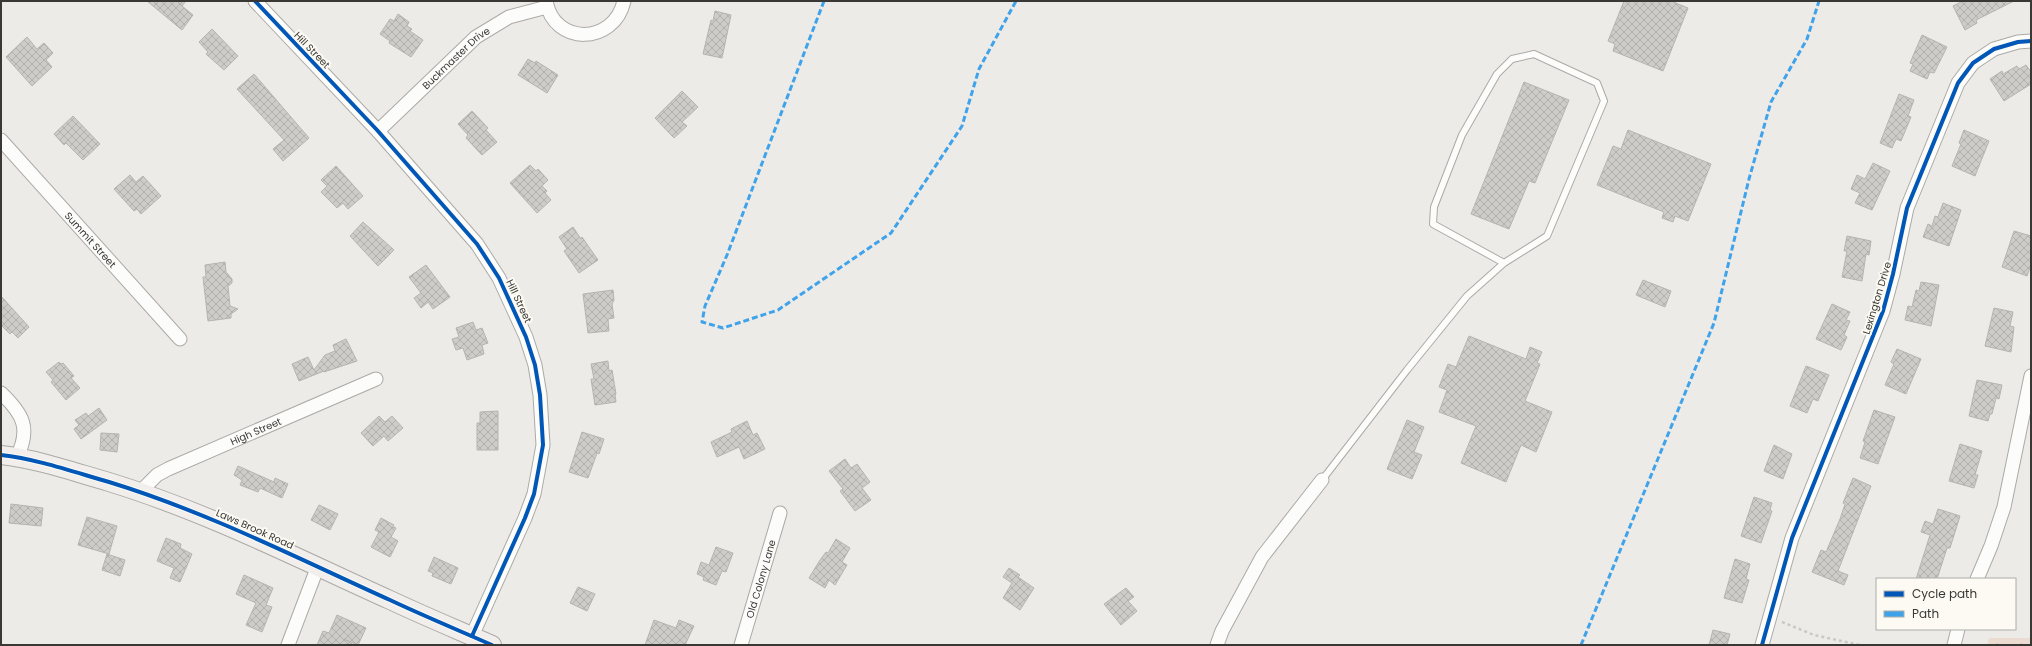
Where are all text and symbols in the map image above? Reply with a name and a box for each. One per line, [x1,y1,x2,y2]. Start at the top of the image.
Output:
street label: Buckmaster Drive [418,23,493,93]
street label: Hill Street [291,28,334,72]
street label: Summit Street [61,208,120,271]
street label: Lexington Drive [1859,260,1895,336]
street label: Hill Street [502,277,536,325]
street label: High Street [228,413,284,449]
street label: Laws Brook Road [214,505,296,553]
street label: Old Colony Lane [742,538,779,620]
legend [1876,578,2016,630]
text: Cycle path [1912,585,1977,602]
text: Path [1912,605,1939,622]

